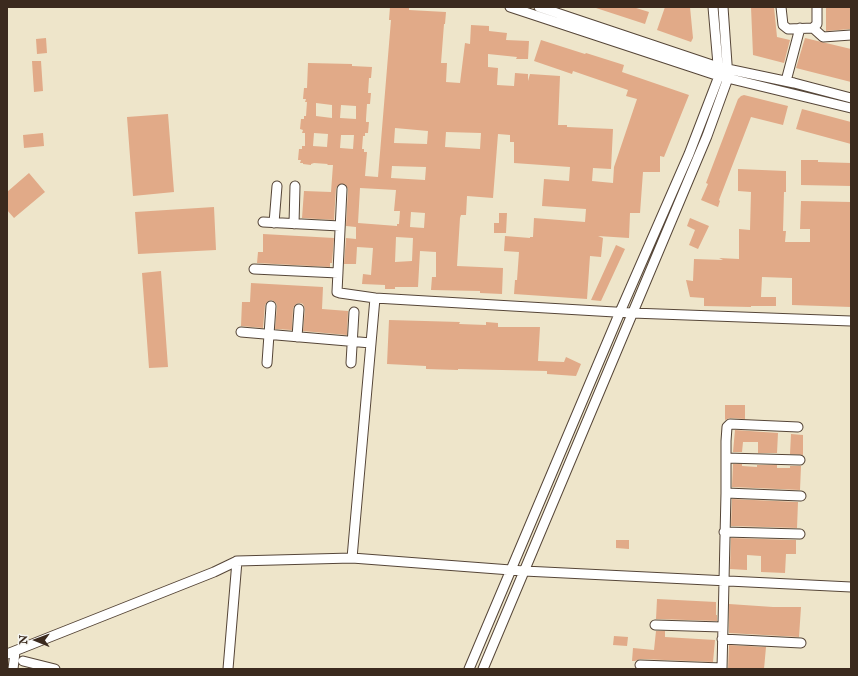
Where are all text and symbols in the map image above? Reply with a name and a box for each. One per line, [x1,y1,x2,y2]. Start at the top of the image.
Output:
north arrow [16,620,56,660]
text: N [17,635,31,645]

